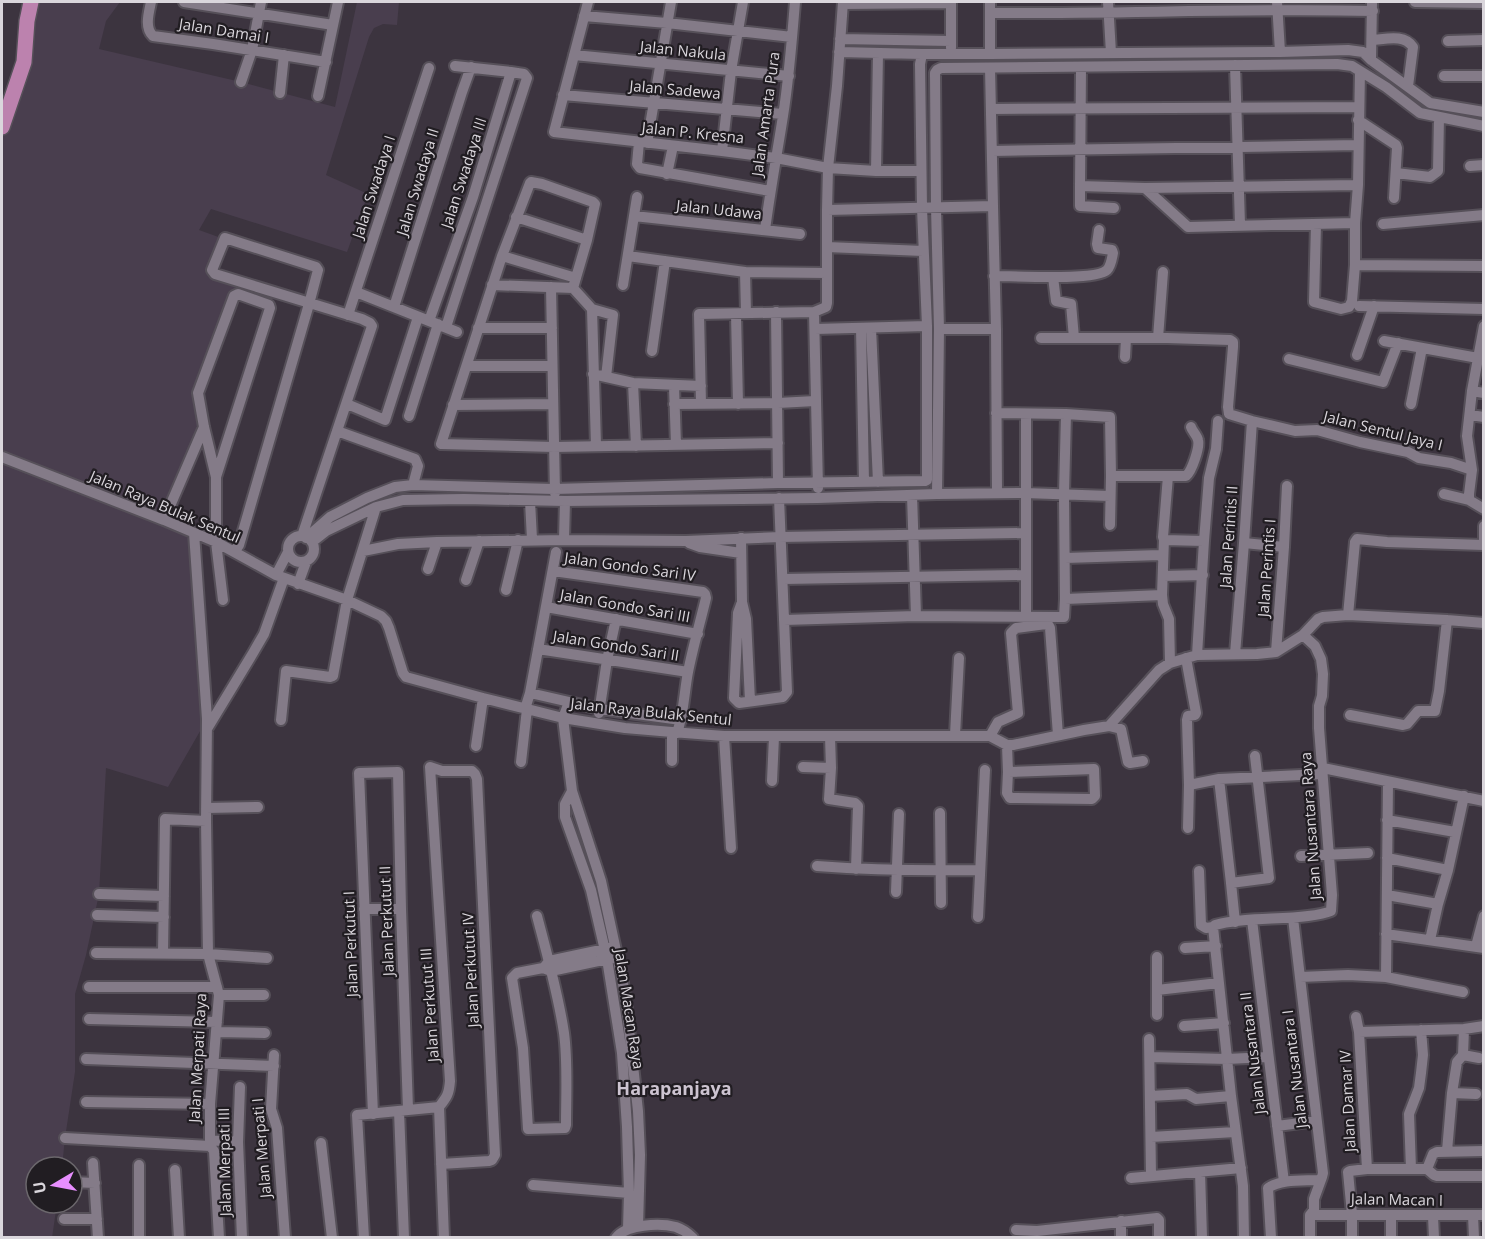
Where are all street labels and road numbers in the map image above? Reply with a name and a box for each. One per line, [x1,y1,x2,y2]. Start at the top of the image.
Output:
street label: Jalan Damai I [176,13,271,47]
street label: Jalan Nakula [637,35,727,64]
street label: Jalan Amarta Pura [746,50,784,179]
street label: Jalan Sadewa [627,75,722,103]
street label: Jalan Swadaya III [435,115,490,233]
street label: Jalan P. Kresna [639,116,745,147]
street label: Jalan Swadaya II [391,126,443,240]
street label: Jalan Swadaya I [346,133,399,243]
street label: Jalan Udawa [673,194,763,223]
street label: Jalan Sentul Jaya I [1320,405,1445,454]
street label: Jalan Raya Bulak Sentul [85,464,244,547]
street label: Jalan Perintis II [1214,485,1242,591]
street label: Jalan Perintis I [1252,518,1279,620]
street label: Jalan Gondo Sari IV [561,547,697,585]
street label: Jalan Gondo Sari III [557,583,692,626]
street label: Jalan Gondo Sari II [550,625,681,665]
street label: Jalan Raya Bulak Sentul [568,692,733,729]
street label: Jalan Nusantara Raya [1295,751,1325,903]
street label: Jalan Perkutut II [374,866,398,979]
street label: Jalan Perkutut I [338,891,362,999]
street label: Jalan Perkutut IV [457,912,483,1030]
street label: Jalan Macan Raya [610,945,649,1070]
street label: Jalan Perkutut III [415,947,443,1065]
street label: Jalan Nusantara II [1235,991,1270,1117]
street label: Jalan Merpati Raya [184,993,210,1125]
street label: Jalan Nusantara I [1277,1009,1311,1131]
street label: Jalan Damar IV [1334,1049,1360,1155]
street label: Jalan Merpati I [247,1097,276,1201]
street label: Jalan Merpati III [213,1107,235,1219]
street label: Jalan Macan I [1349,1188,1443,1210]

